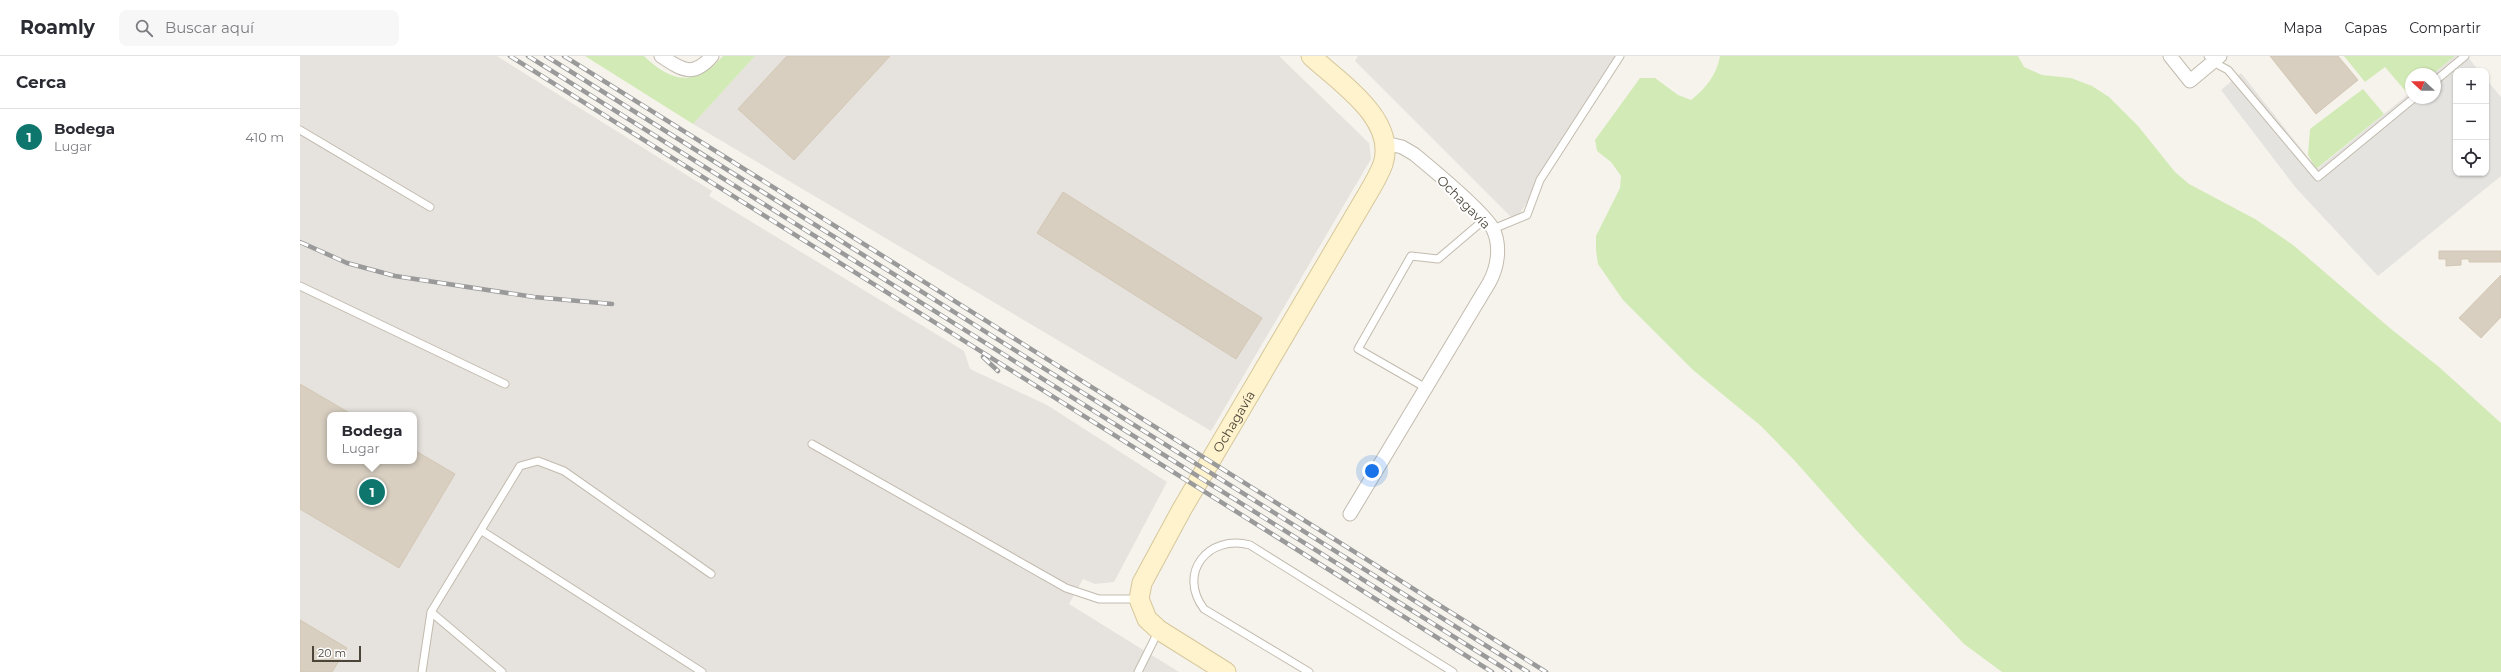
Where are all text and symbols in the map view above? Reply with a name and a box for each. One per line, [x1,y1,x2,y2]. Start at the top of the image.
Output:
search box [119,10,399,46]
text: Roamly [20,16,95,39]
icon: search [133,17,155,39]
text: Buscar aquí [165,18,254,37]
text: Mapa [2283,19,2323,37]
text: Capas [2345,19,2387,37]
text: Compartir [2409,19,2481,37]
north arrow [2405,68,2441,104]
map controls [2453,68,2489,176]
button: + [2453,68,2489,104]
text: Cerca [16,72,66,92]
button: − [2453,104,2489,140]
text: Bodega [54,119,115,138]
text: 1 [26,129,32,145]
text: 410 m [245,129,284,145]
text: Lugar [54,138,92,154]
button: locate [2453,140,2489,176]
street label: Ochagavía [1434,172,1494,232]
street label: Ochagavía [1209,387,1258,455]
popup [327,412,417,464]
text: Bodega [342,421,402,440]
text: Lugar [342,440,380,456]
your location [1362,461,1382,481]
pin: 1 [359,477,385,507]
scale bar [312,644,361,663]
text: 20 m [318,646,346,660]

